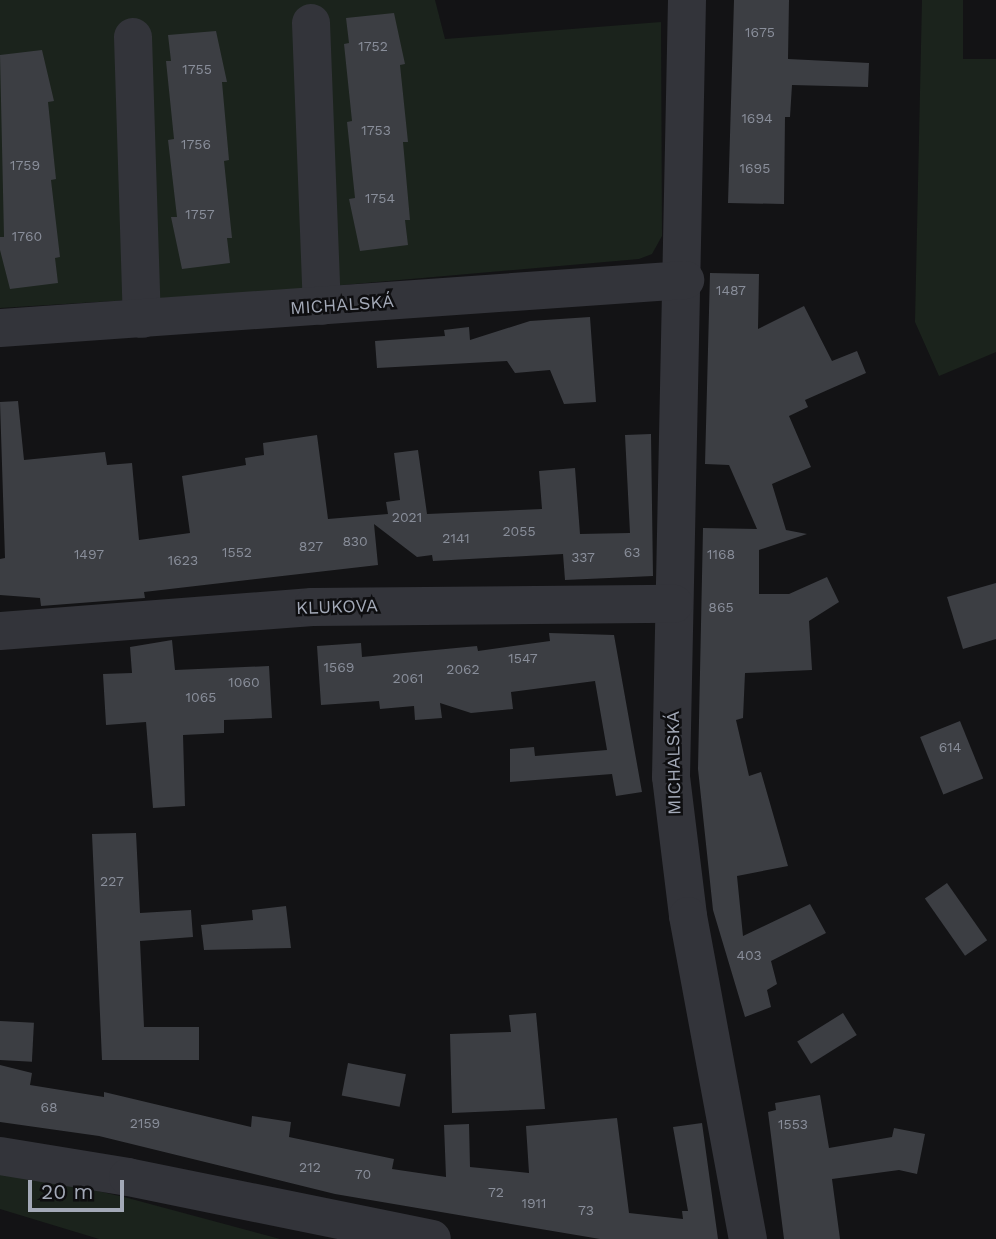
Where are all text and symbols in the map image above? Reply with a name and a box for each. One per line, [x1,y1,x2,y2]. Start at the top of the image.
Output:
house number: 1675 [745,24,775,40]
house number: 1752 [358,38,388,54]
house number: 1755 [182,61,212,77]
house number: 1694 [741,110,773,126]
house number: 1753 [361,122,391,138]
house number: 1756 [181,136,211,152]
house number: 1759 [10,157,40,173]
house number: 1695 [740,160,770,176]
house number: 1754 [365,190,395,206]
house number: 1757 [185,206,215,222]
house number: 1760 [12,228,42,244]
house number: 1487 [716,282,746,298]
street label: MICHALSKÁ [289,291,395,319]
house number: 2021 [392,509,422,525]
house number: 2055 [502,523,536,539]
house number: 2141 [442,530,470,546]
house number: 830 [342,533,368,549]
house number: 827 [299,538,323,554]
house number: 1552 [222,544,252,560]
house number: 63 [624,544,640,560]
house number: 1497 [74,546,104,562]
house number: 1168 [707,546,735,562]
house number: 337 [571,549,595,565]
house number: 1623 [168,552,198,568]
street label: KLUKOVA [296,595,378,619]
house number: 865 [708,599,734,615]
house number: 1547 [508,650,538,666]
house number: 1569 [324,659,354,675]
house number: 2062 [446,661,480,677]
house number: 2061 [393,670,423,686]
house number: 1060 [228,674,260,690]
house number: 1065 [186,689,216,705]
street label: MICHALSKÁ [662,711,686,815]
house number: 614 [939,739,961,755]
house number: 227 [100,873,124,889]
house number: 403 [736,947,762,963]
house number: 68 [40,1099,58,1115]
house number: 2159 [130,1115,160,1131]
house number: 1553 [778,1116,808,1132]
house number: 212 [299,1159,321,1175]
scale bar [32,1166,128,1210]
house number: 70 [355,1166,371,1182]
text: 20 m [41,1179,93,1204]
house number: 72 [488,1184,504,1200]
house number: 1911 [521,1195,547,1211]
house number: 73 [578,1202,594,1218]

